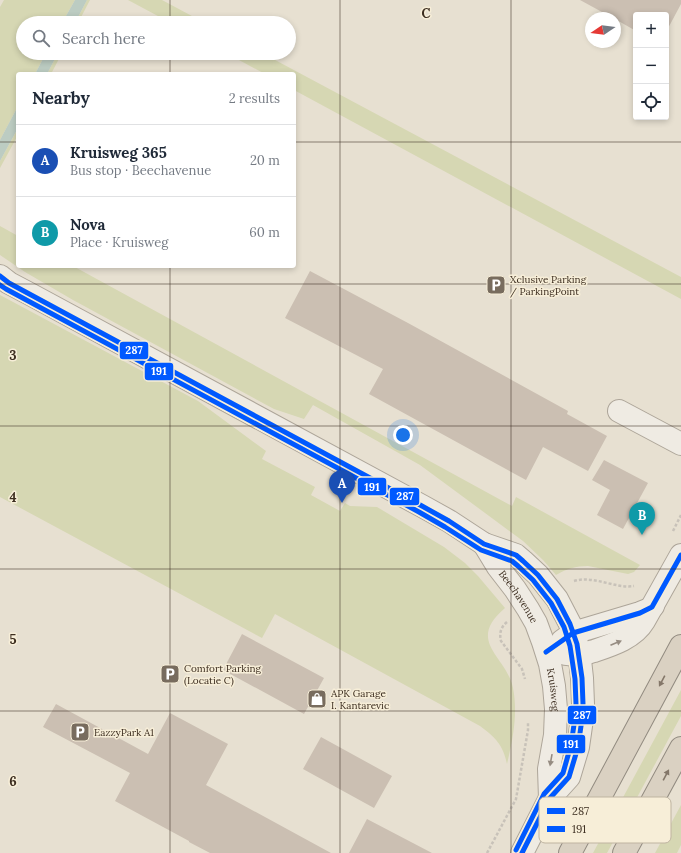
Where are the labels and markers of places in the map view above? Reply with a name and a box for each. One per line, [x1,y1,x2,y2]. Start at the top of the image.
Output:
place label: Xclusive Parking / ParkingPoint [510,273,587,298]
parking icon: Xclusive Parking / ParkingPoint [485,274,507,296]
pin: A [329,470,355,503]
pin: B [629,502,655,535]
place label: Comfort Parking (Locatie C) [184,662,262,687]
parking icon: Comfort Parking (Locatie C) [159,663,181,685]
place label: APK Garage I. Kantarevic [330,687,389,712]
shop icon: APK Garage I. Kantarevic [306,688,328,710]
parking icon: EazzyPark A1 [69,721,91,743]
place label: EazzyPark A1 [94,726,154,739]

